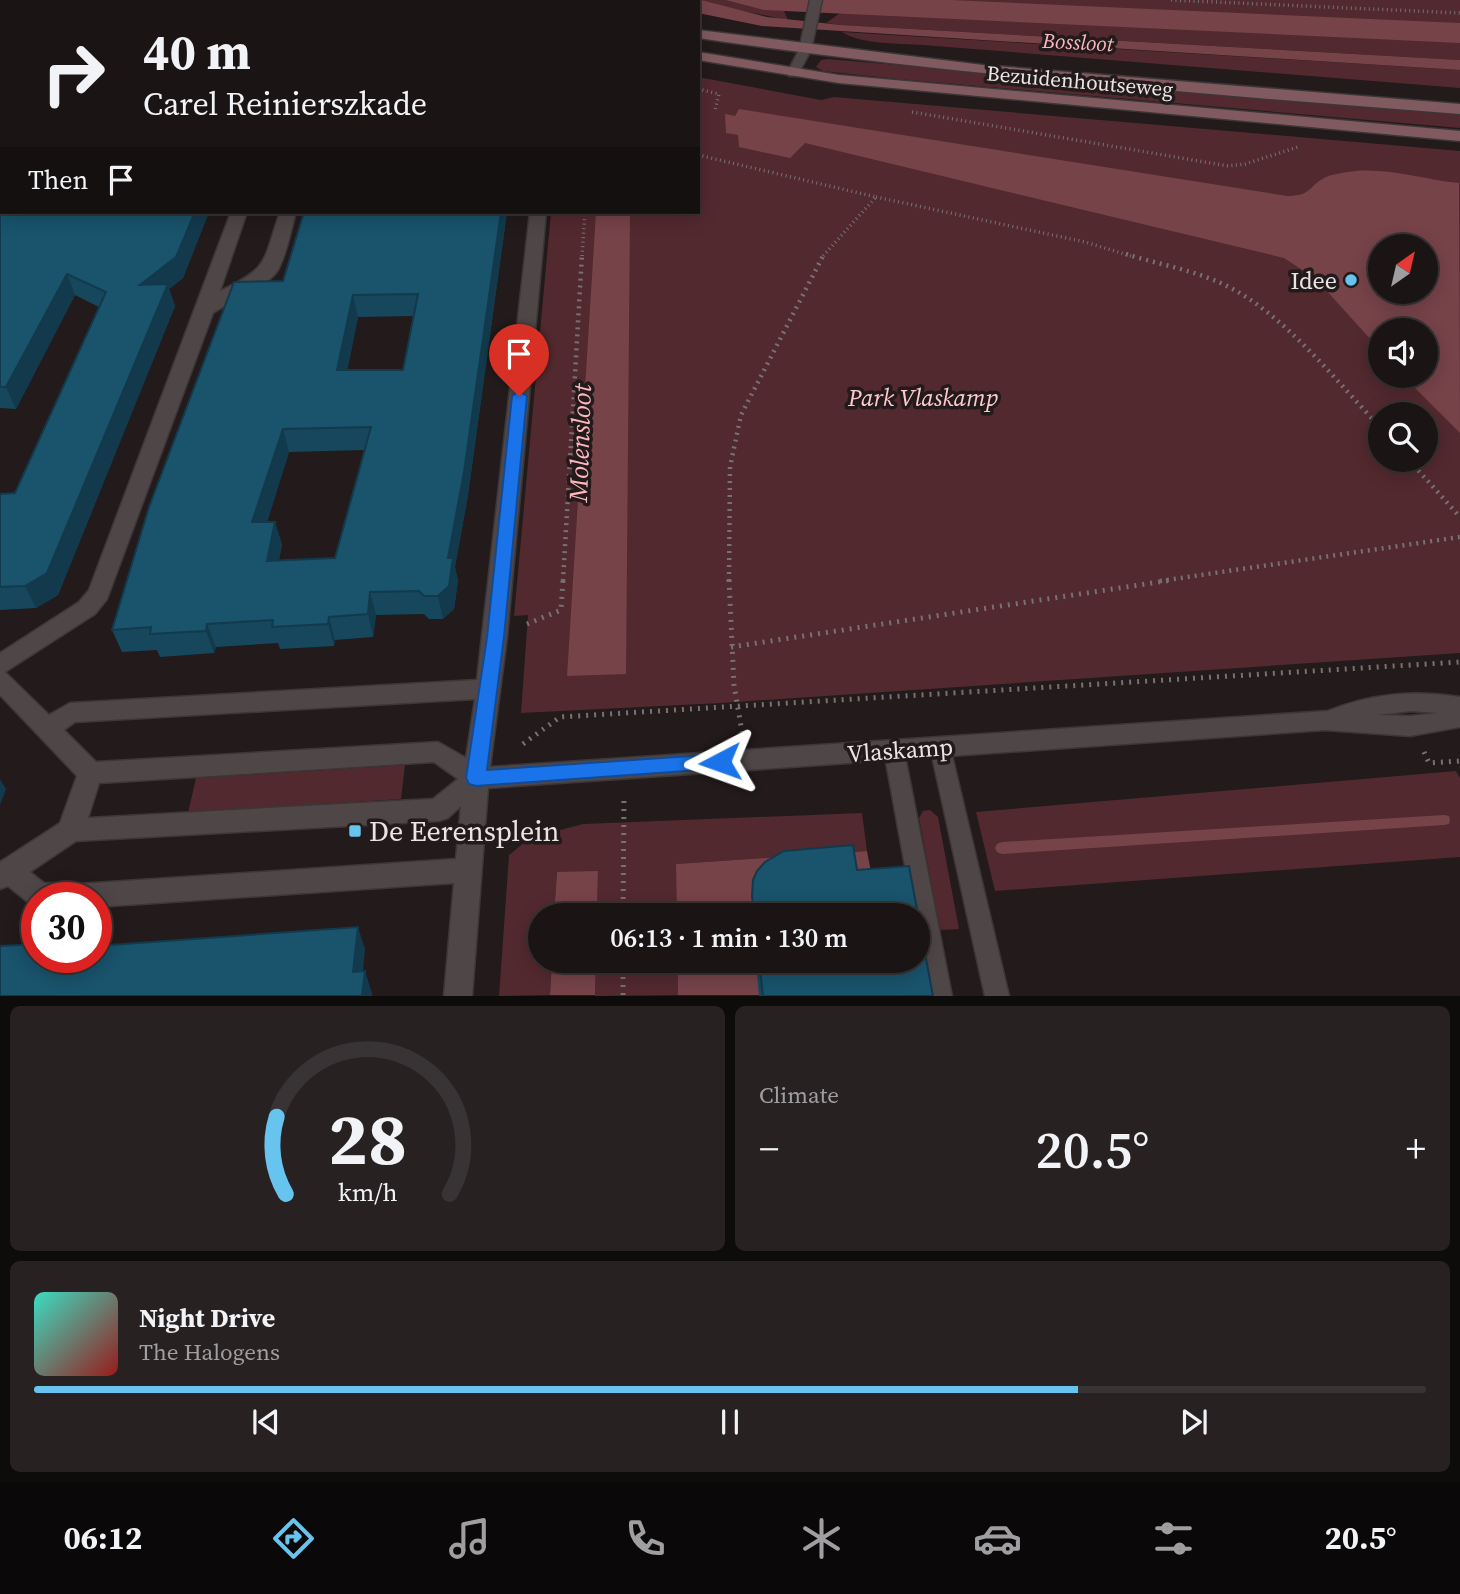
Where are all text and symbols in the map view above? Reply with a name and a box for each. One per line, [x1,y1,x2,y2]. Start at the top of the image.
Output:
text: 40 m [143,18,251,85]
water label: Bossloot [1041,26,1115,58]
icon: right [28,28,119,119]
street label: Bezuidenhoutseweg [985,58,1175,104]
text: Carel Reinierszkade [143,82,427,126]
icon: arrive [102,161,140,199]
text: Then [28,162,88,198]
north arrow [1368,234,1438,304]
map controls [1368,234,1438,472]
place label: Idee [1290,264,1337,297]
marker: Idee [1343,272,1359,288]
button: sound [1368,318,1438,388]
pin [489,324,549,396]
icon: arrive [500,335,538,373]
park label: Park Vlaskamp [847,381,998,414]
water label: Molensloot [560,382,600,504]
button: search [1368,402,1438,472]
position arrow [683,725,757,799]
street label: Vlaskamp [846,730,954,770]
place label: De Eerensplein [369,812,560,850]
marker: De Eerensplein [347,823,363,839]
speed limit sign: 30 [21,882,112,973]
text: 06:13 · 1 min · 130 m [610,920,848,956]
text: Climate [759,1079,839,1111]
text: 28 [328,1090,407,1189]
text: 20.5° [1036,1114,1149,1185]
text: − [759,1123,779,1175]
text: + [1406,1123,1426,1175]
text: km/h [338,1175,397,1209]
text: Night Drive [139,1300,275,1336]
text: The Halogens [139,1336,280,1368]
icon: previous [247,1403,285,1441]
icon: pause [711,1403,749,1441]
icon: next [1175,1403,1213,1441]
icon: directions [269,1514,318,1563]
icon: music [445,1514,494,1563]
icon: phone [621,1514,670,1563]
icon: climate [797,1514,846,1563]
icon: car [973,1514,1022,1563]
icon: filters [1149,1514,1198,1563]
text: 06:12 [63,1516,142,1560]
text: 20.5° [1324,1516,1397,1560]

